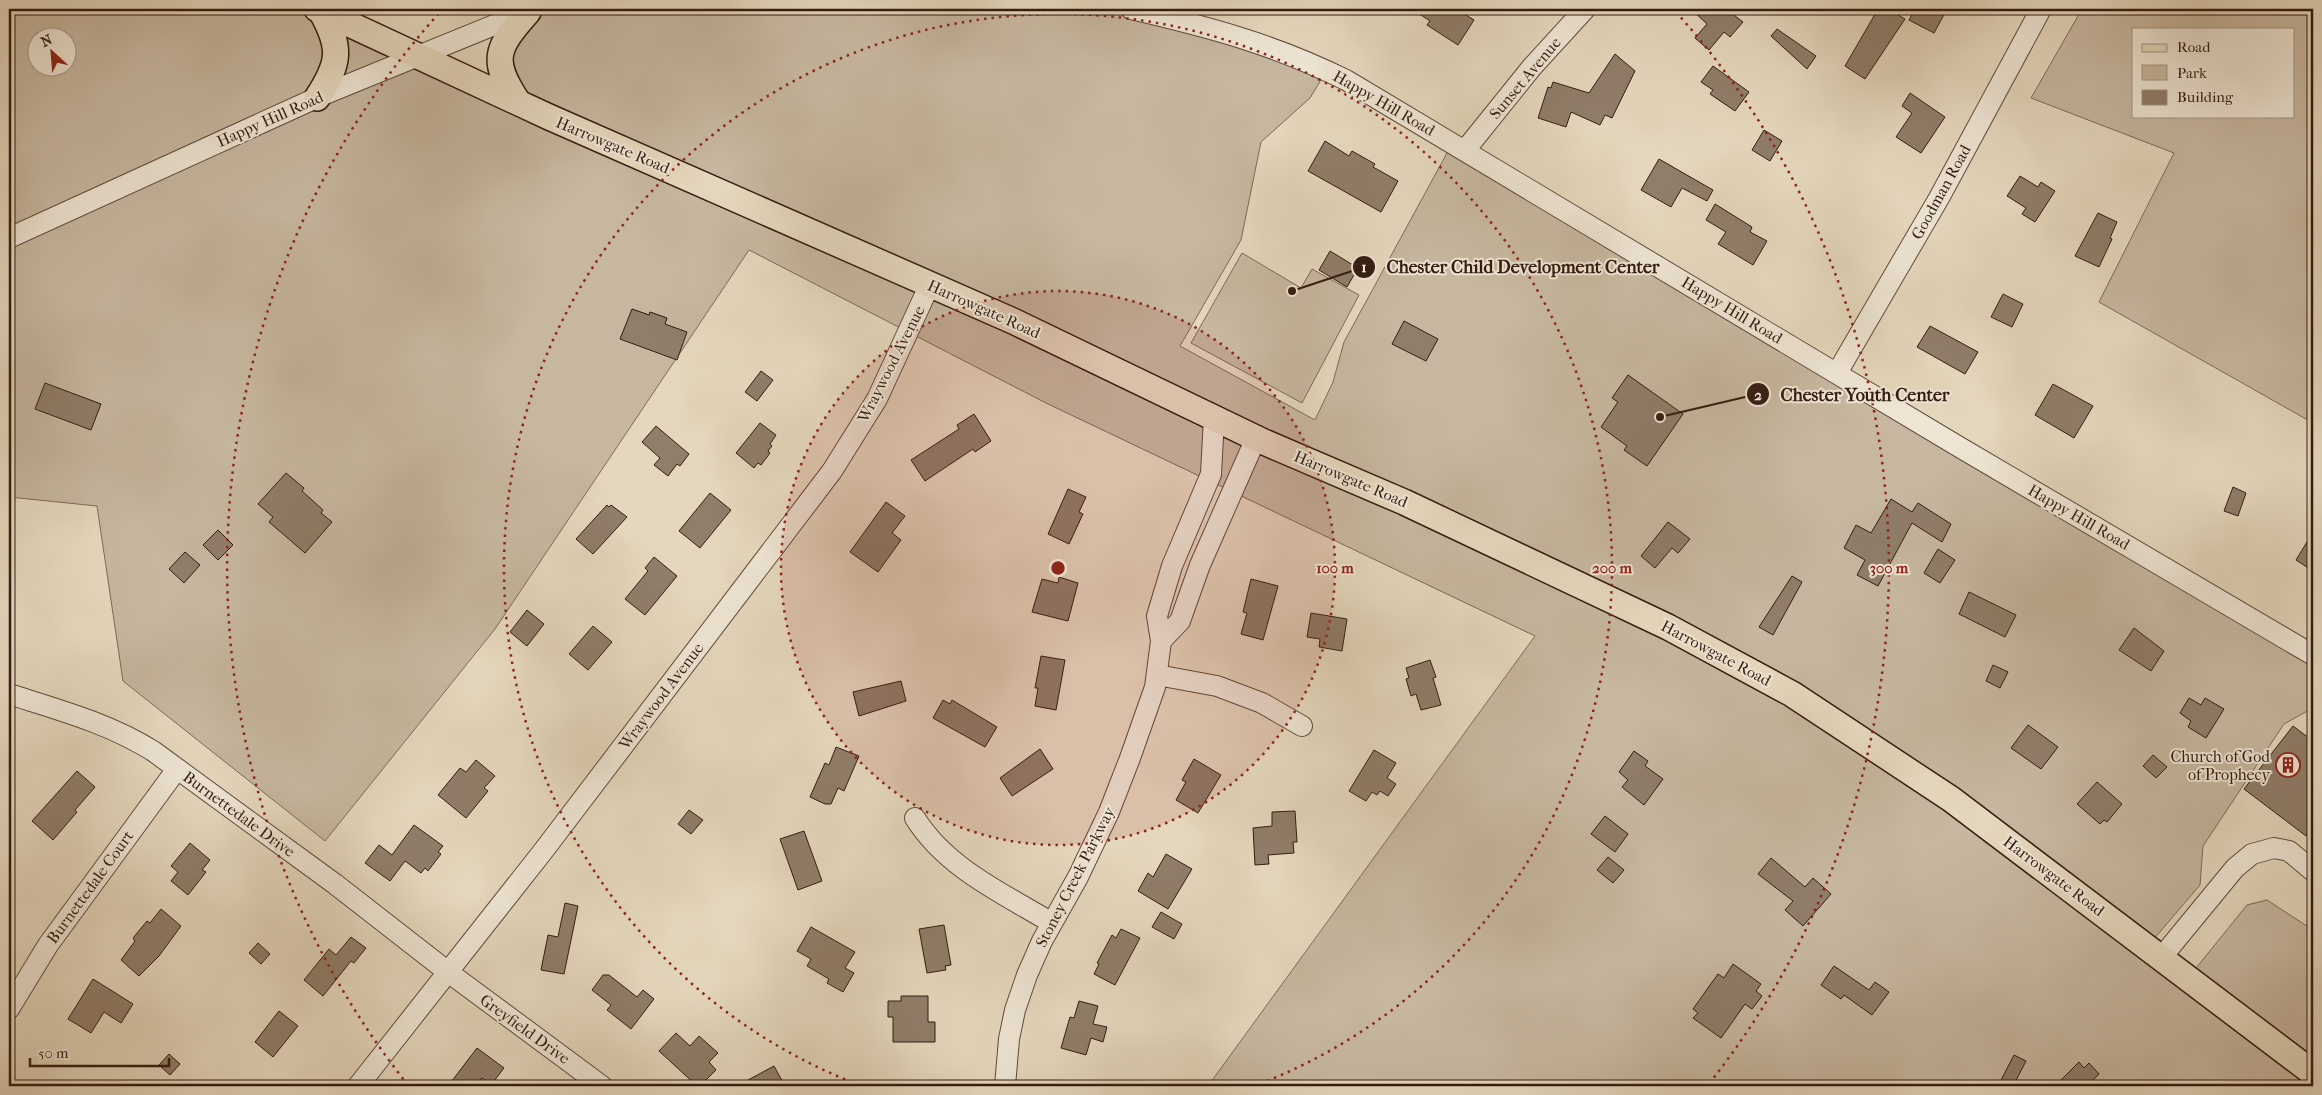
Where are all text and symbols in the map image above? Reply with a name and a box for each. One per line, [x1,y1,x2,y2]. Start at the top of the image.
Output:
north arrow [28,28,78,78]
legend [2132,28,2294,118]
text: N [38,31,55,51]
street label: Sunset Avenue [1485,33,1565,123]
text: Road [2177,38,2211,56]
text: Park [2177,64,2207,82]
street label: Happy Hill Road [1330,66,1438,140]
street label: Happy Hill Road [214,87,326,151]
text: Building [2177,88,2234,106]
street label: Harrowgate Road [553,112,673,178]
street label: Goodman Road [1907,141,1975,243]
callout: Chester Child Development Center [1352,250,1670,283]
text: Chester Child Development Center [1387,257,1660,278]
text: 1 [1361,258,1367,276]
street label: Happy Hill Road [1678,272,1786,348]
street label: Harrowgate Road [925,276,1044,343]
street label: Wraywood Avenue [853,302,929,427]
callout: Chester Youth Center [1745,378,1959,411]
text: Chester Youth Center [1781,385,1950,406]
text: 2 [1754,386,1762,404]
street label: Harrowgate Road [1291,446,1411,512]
street label: Happy Hill Road [2025,480,2133,554]
centre of rings [1049,559,1067,577]
text: 100 m [1316,559,1354,577]
text: 200 m [1592,559,1632,577]
text: 300 m [1870,559,1909,577]
street label: Harrowgate Road [1658,616,1774,690]
street label: Wraywood Avenue [614,639,707,754]
place label: Church of God of Prophecy [2170,747,2270,784]
building icon: Church of God of Prophecy [2275,752,2301,778]
street label: Burnettedale Drive [179,767,299,861]
street label: Stoney Creek Parkway [1031,803,1119,950]
street label: Burnettedale Court [43,827,137,947]
street label: Harrowgate Road [2000,832,2109,920]
street label: Greyfield Drive [476,990,574,1068]
scale bar [30,1035,169,1067]
text: 50 m [38,1044,69,1062]

